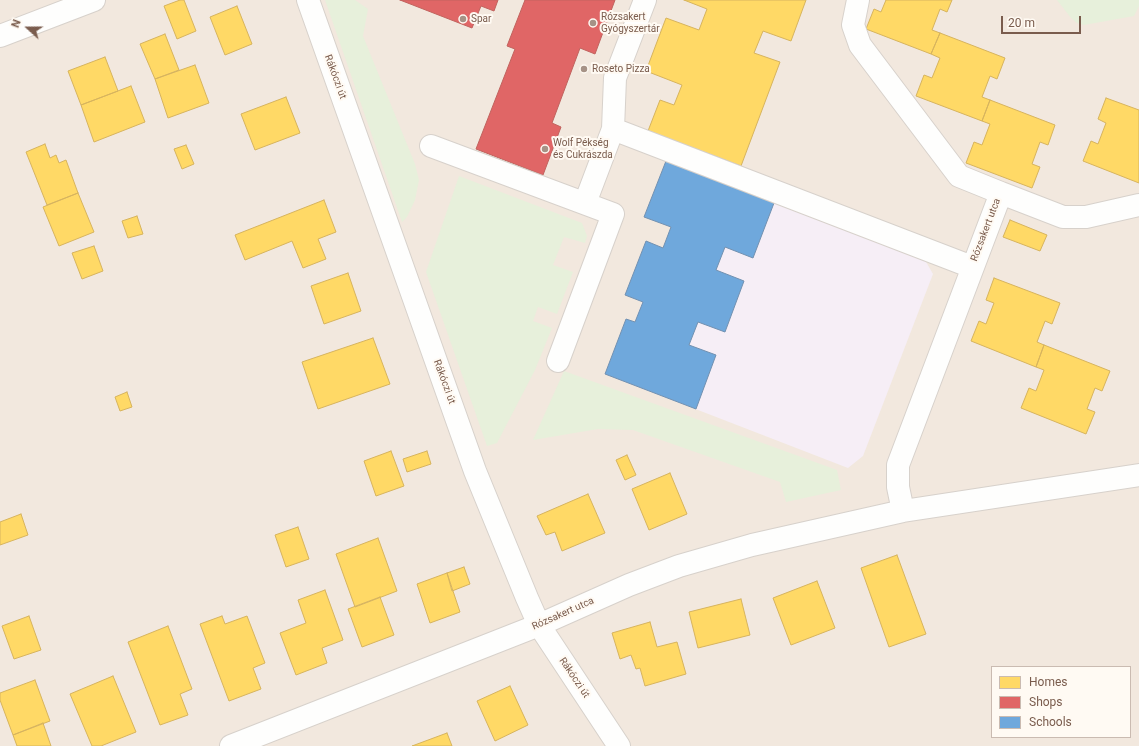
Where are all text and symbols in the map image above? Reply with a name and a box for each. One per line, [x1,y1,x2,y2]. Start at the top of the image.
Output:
north arrow [8,8,48,48]
scale bar [1003,8,1083,34]
place label: Rózsakert Gyógyszertár [601,11,660,34]
place label: Spar [471,13,491,25]
marker: Spar [458,14,468,24]
text: 20 m [1008,16,1035,30]
text: N [9,18,24,29]
marker: Rózsakert Gyógyszertár [588,18,598,28]
street label: Rákóczi út [321,53,349,101]
place label: Roseto Pizza [592,63,650,75]
marker: Roseto Pizza [579,64,589,74]
place label: Wolf Pékség és Cukrászda [553,137,613,160]
marker: Wolf Pékség és Cukrászda [540,144,550,154]
street label: Rózsakert utca [968,197,1004,263]
street label: Rákóczi út [430,358,458,406]
street label: Rózsakert utca [530,595,596,633]
street label: Rákóczi út [556,655,592,701]
legend [991,666,1131,738]
text: Homes [1029,675,1067,689]
text: Shops [1029,695,1063,709]
text: Schools [1029,715,1072,729]

